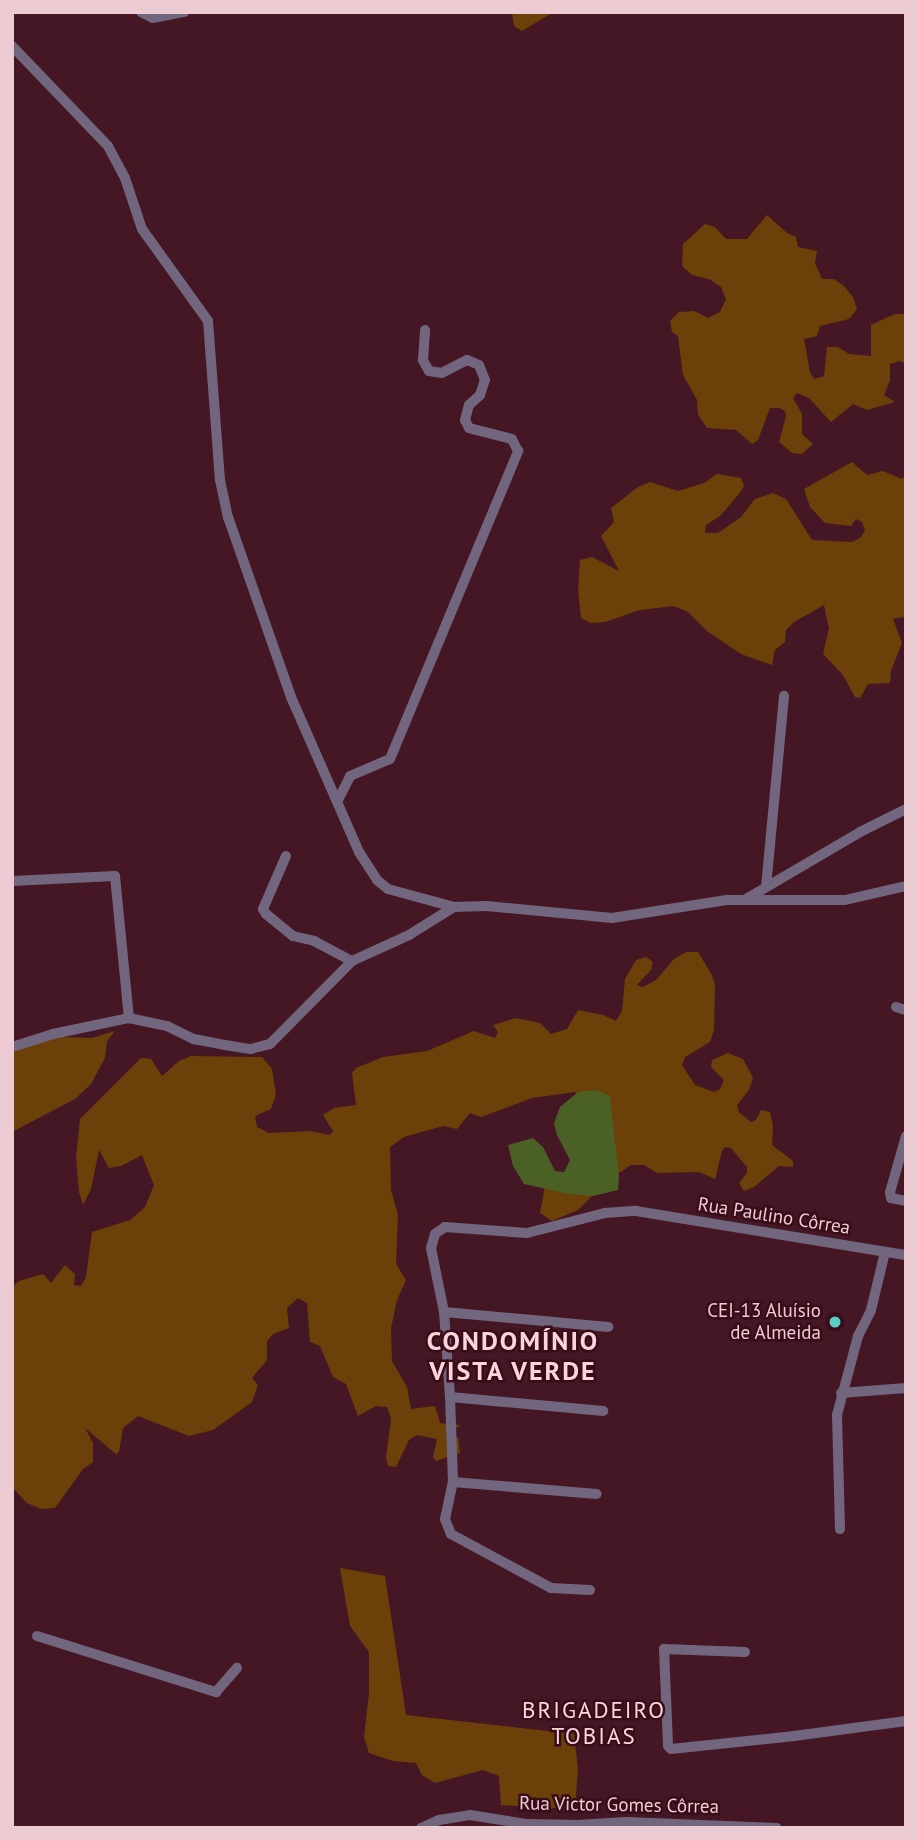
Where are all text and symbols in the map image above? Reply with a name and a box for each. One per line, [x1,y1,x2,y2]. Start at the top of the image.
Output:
street label: Rua Paulino Côrrea [696,1193,852,1239]
place label: CEI-13 Aluísio de Almeida [707,1300,821,1344]
marker: CEI-13 Aluísio de Almeida [827,1314,843,1330]
district label: CONDOMÍNIO VISTA VERDE [428,1325,598,1386]
district label: BRIGADEIRO TOBIAS [523,1696,665,1750]
street label: Rua Victor Gomes Côrrea [519,1792,719,1818]

